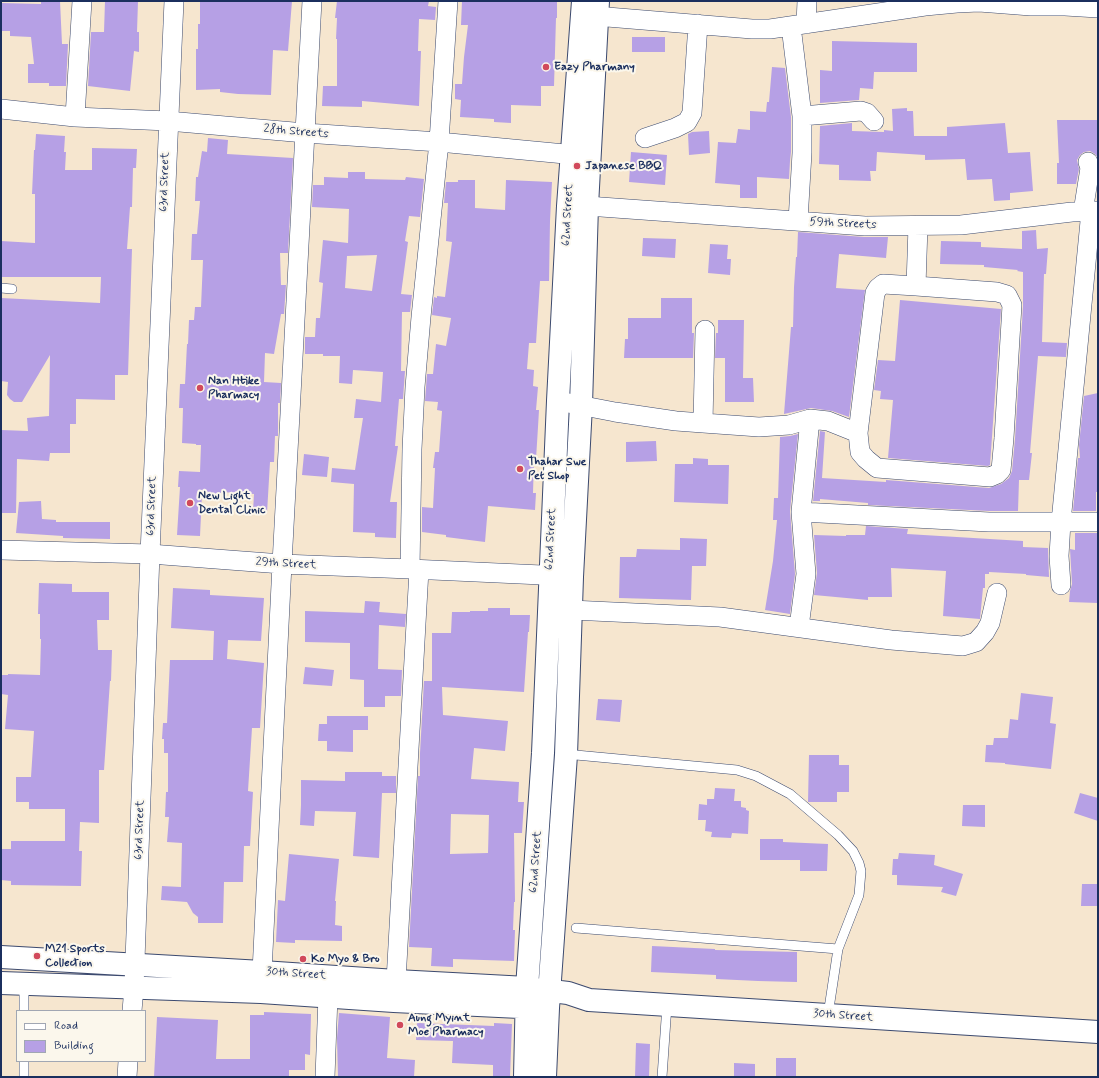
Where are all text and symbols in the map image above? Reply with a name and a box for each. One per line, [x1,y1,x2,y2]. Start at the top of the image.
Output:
place label: Eazy Pharmany [554,60,635,74]
marker: Eazy Pharmany [541,62,551,72]
street label: 28th Streets [263,122,329,142]
street label: 63rd Street [157,152,173,212]
place label: Japanese BBQ [585,159,663,173]
marker: Japanese BBQ [572,161,582,171]
street label: 62nd Street [559,184,577,246]
street label: 59th Streets [809,215,877,233]
place label: Nan Htike Pharmacy [208,374,259,402]
marker: Nan Htike Pharmacy [195,383,205,393]
place label: Thahar Swe Pet Shop [528,455,586,483]
marker: Thahar Swe Pet Shop [515,464,525,474]
street label: 63rd Street [144,476,160,536]
place label: New Light Dental Clinic [198,489,266,517]
marker: New Light Dental Clinic [185,498,195,508]
street label: 62nd Street [542,508,560,570]
street label: 29th Street [255,555,317,573]
street label: 63rd Street [132,800,148,860]
street label: 62nd Street [527,830,545,894]
place label: M21 Sports Collection [45,942,105,970]
marker: M21 Sports Collection [32,951,42,961]
place label: Ko Myo & Bro [311,952,380,966]
marker: Ko Myo & Bro [298,954,308,964]
street label: 30th Street [266,965,326,983]
street label: 30th Street [813,1007,873,1025]
legend [16,1010,146,1062]
place label: Aung Myint Moe Pharmacy [408,1011,484,1039]
text: Road [54,1018,78,1034]
marker: Aung Myint Moe Pharmacy [395,1020,405,1030]
text: Building [54,1038,94,1054]

